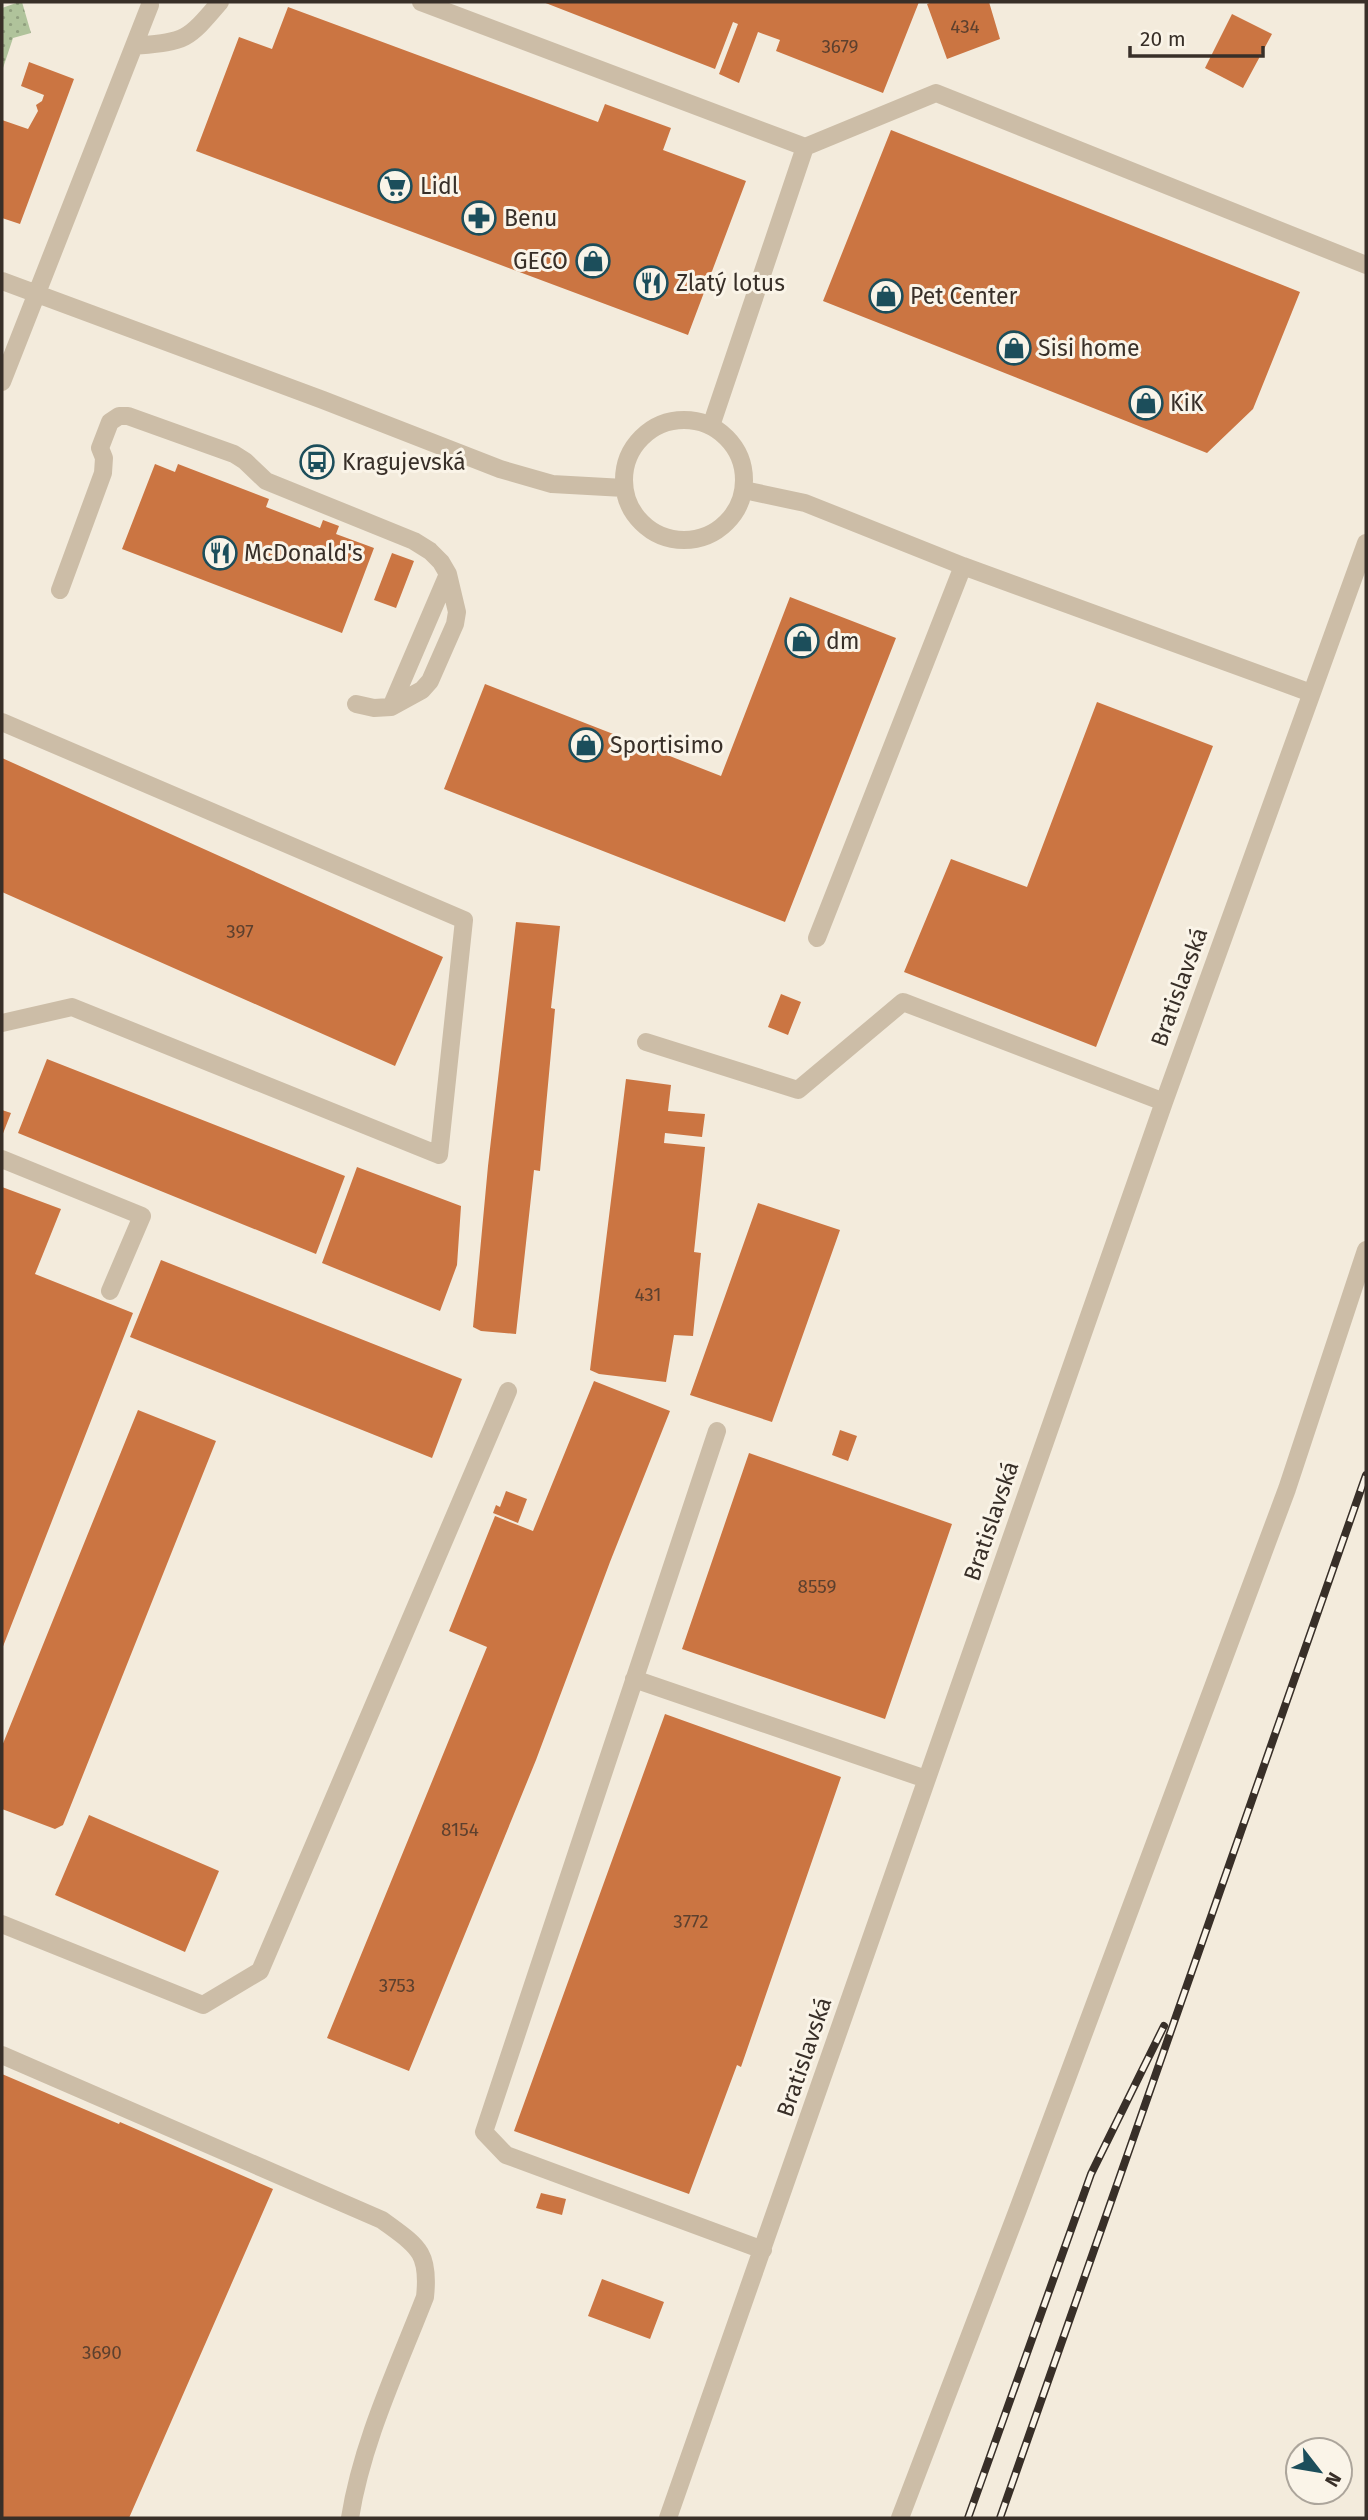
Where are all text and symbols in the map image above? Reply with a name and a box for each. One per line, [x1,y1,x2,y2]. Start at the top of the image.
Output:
scale bar [1130,14,1263,58]
house number: 434 [950,15,980,38]
text: 20 m [1140,26,1186,52]
house number: 3679 [821,35,859,58]
supermarket icon: Lidl [376,167,414,205]
place label: Lidl [420,172,459,200]
pharmacy icon: Benu [460,199,498,237]
place label: Benu [504,204,557,232]
shop icon: GECO [574,242,612,280]
place label: GECO [513,247,568,275]
restaurant icon: Zlatý lotus [632,264,670,302]
place label: Zlatý lotus [676,269,785,297]
shop icon: Pet Center [867,277,905,315]
place label: Pet Center [910,282,1018,310]
shop icon: Sisi home [995,329,1033,367]
place label: Sisi home [1038,334,1140,362]
shop icon: KiK [1127,384,1165,422]
place label: KiK [1170,389,1204,417]
bus stop icon: Kragujevská [298,443,336,481]
place label: Kragujevská [342,448,466,476]
restaurant icon: McDonald's [201,534,239,572]
place label: McDonald's [244,539,363,567]
shop icon: dm [783,622,821,660]
place label: dm [826,627,859,655]
shop icon: Sportisimo [567,726,605,764]
place label: Sportisimo [610,731,724,759]
house number: 397 [226,920,254,943]
street label: Bratislavská [1145,924,1213,1050]
house number: 431 [634,1283,662,1306]
street label: Bratislavská [957,1457,1025,1585]
house number: 8559 [797,1575,837,1598]
house number: 8154 [441,1818,479,1841]
house number: 3772 [673,1910,709,1933]
house number: 3753 [379,1974,415,1997]
street label: Bratislavská [770,1993,838,2121]
house number: 3690 [82,2341,122,2364]
north arrow [1284,2436,1354,2506]
text: N [1320,2468,1346,2491]

